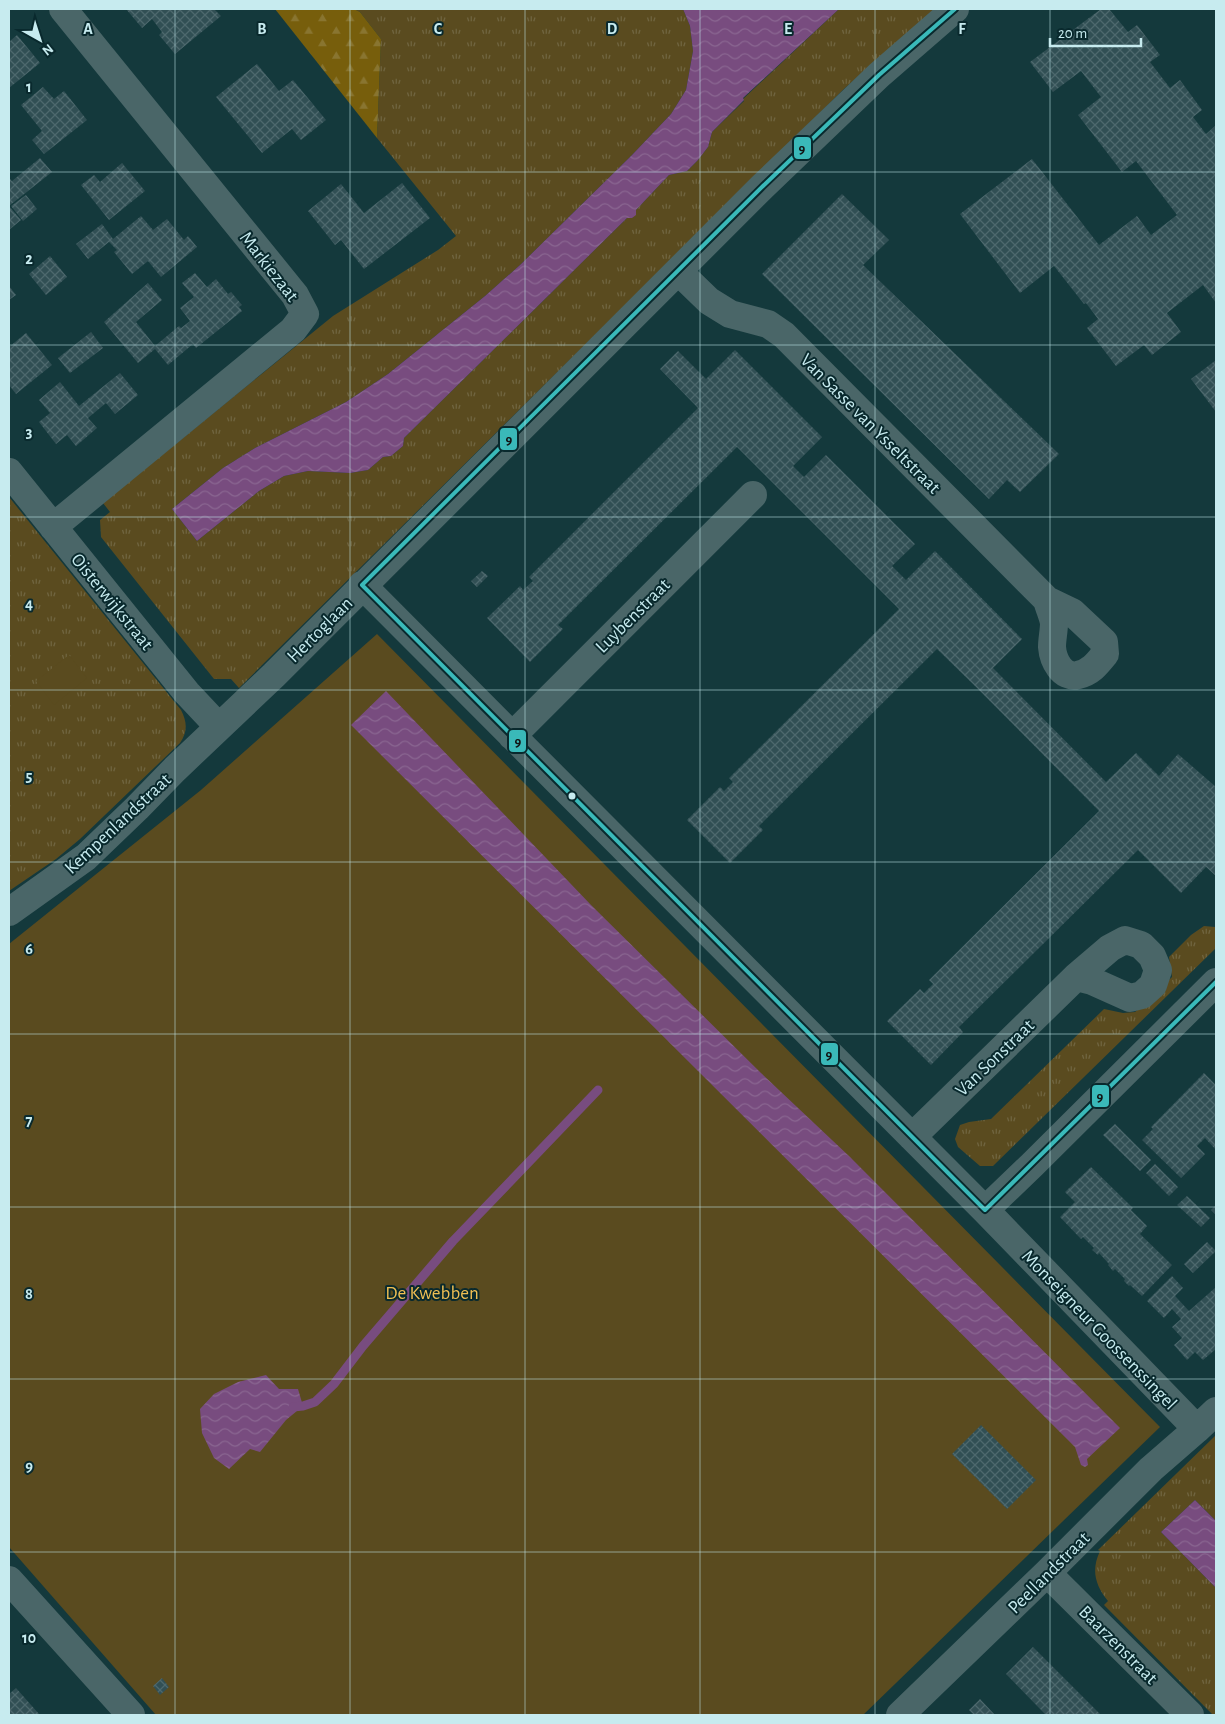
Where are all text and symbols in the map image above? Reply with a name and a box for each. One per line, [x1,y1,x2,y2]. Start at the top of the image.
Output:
north arrow [15,15,65,65]
scale bar [1050,15,1141,47]
text: A [83,21,93,37]
text: B [257,21,267,37]
text: C [434,21,443,37]
text: D [607,21,618,37]
text: E [784,21,792,37]
text: F [958,21,966,37]
text: 20 m [1058,26,1087,41]
text: N [39,41,56,58]
text: 1 [26,79,32,95]
line badge: 9 [793,136,812,160]
text: 9 [799,142,806,156]
street label: Markiezaat [236,228,302,305]
text: 2 [25,251,33,267]
street label: Van Sasse van Ysseltstraat [796,350,944,498]
text: 3 [26,424,33,440]
line badge: 9 [499,427,518,451]
text: 9 [506,433,513,447]
street label: Oisterwijkstraat [67,550,156,654]
street label: Luybenstraat [592,575,674,657]
street label: Hertoglaan [284,594,356,666]
text: 4 [25,596,33,612]
line badge: 9 [508,729,527,753]
text: 9 [515,735,522,749]
text: 5 [26,768,33,784]
street label: Kempenlandstraat [61,770,175,878]
unlabelled marker [567,791,577,801]
text: 6 [25,941,33,957]
street label: Van Sonstraat [952,1016,1038,1100]
line badge: 9 [820,1042,839,1066]
text: 9 [826,1048,833,1062]
line badge: 9 [1091,1084,1110,1108]
text: 9 [1097,1090,1104,1104]
text: 7 [26,1113,33,1129]
street label: Monseigneur Goossenssingel [1018,1246,1180,1414]
park label: De Kwebben [385,1284,479,1303]
text: 8 [25,1286,33,1302]
text: 9 [25,1458,33,1474]
street label: Peellandstraat [1005,1529,1094,1618]
street label: Baarzenstraat [1075,1602,1161,1688]
text: 10 [22,1630,36,1646]

